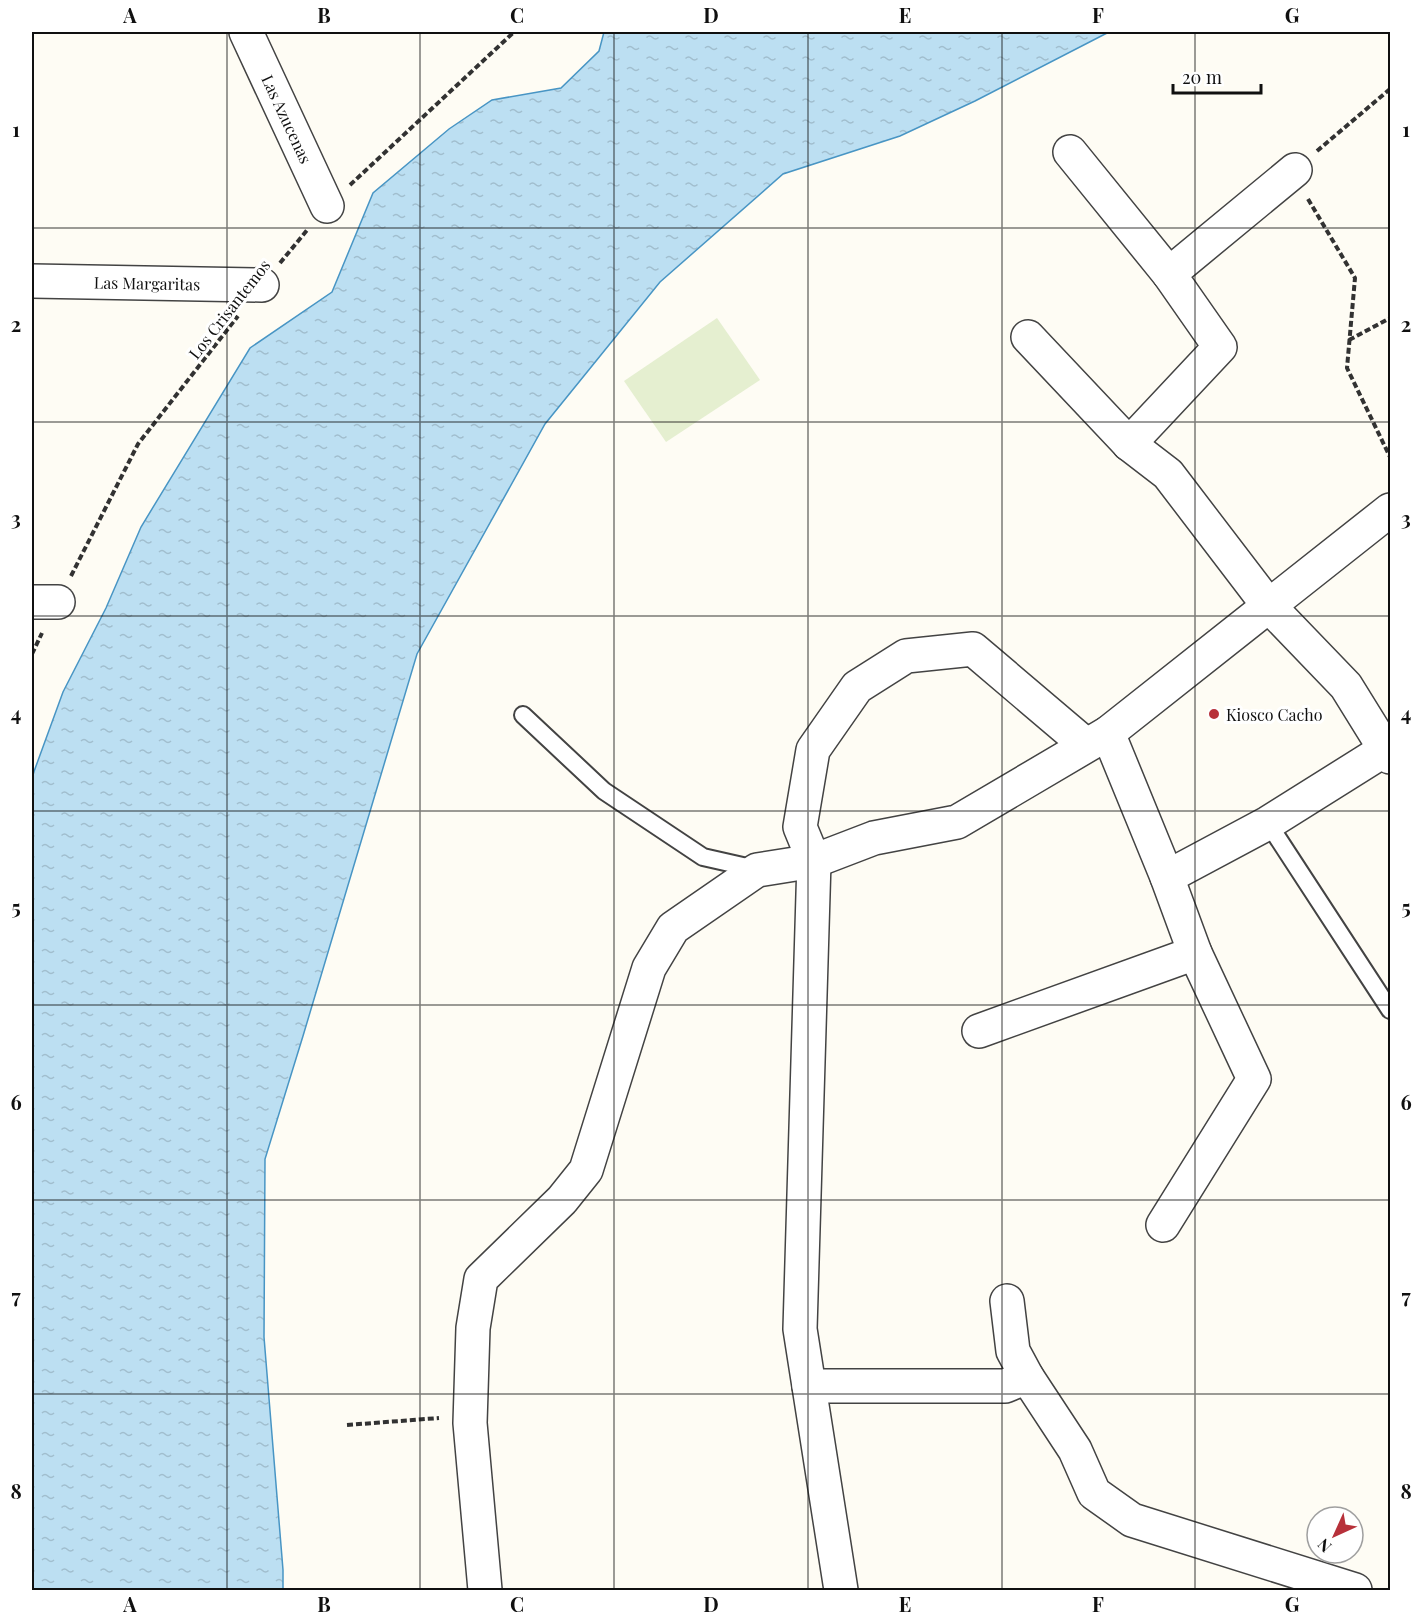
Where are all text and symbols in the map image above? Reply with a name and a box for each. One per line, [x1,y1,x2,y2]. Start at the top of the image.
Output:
text: A [122,1,137,28]
text: B [317,1,331,28]
text: C [510,1,524,28]
text: D [703,1,719,28]
text: E [899,1,911,28]
text: F [1092,1,1104,28]
text: G [1285,1,1300,28]
scale bar [1173,57,1262,95]
text: 20 m [1182,65,1222,89]
street label: Las Azucenas [257,71,317,167]
text: 1 [12,115,20,142]
text: 1 [1402,115,1410,142]
street label: Los Crisantemos [184,255,274,363]
street label: Las Margaritas [94,272,200,294]
text: 2 [11,310,21,337]
text: 2 [1401,310,1411,337]
text: 3 [11,504,21,531]
text: 3 [1401,504,1411,531]
text: 4 [11,699,21,726]
text: 4 [1401,699,1411,726]
place label: Kiosco Cacho [1226,704,1323,725]
marker: Kiosco Cacho [1207,707,1221,721]
text: 5 [11,893,21,920]
text: 5 [1401,893,1411,920]
text: 6 [10,1088,22,1115]
text: 6 [1400,1088,1412,1115]
text: 7 [11,1282,21,1309]
text: 7 [1401,1282,1411,1309]
text: 8 [10,1477,22,1504]
text: 8 [1400,1477,1412,1504]
north arrow [1305,1505,1365,1565]
text: N [1312,1534,1336,1557]
text: A [122,1590,137,1617]
text: B [317,1590,331,1617]
text: C [510,1590,524,1617]
text: D [703,1590,719,1617]
text: E [899,1590,911,1617]
text: F [1092,1590,1104,1617]
text: G [1285,1590,1300,1617]

